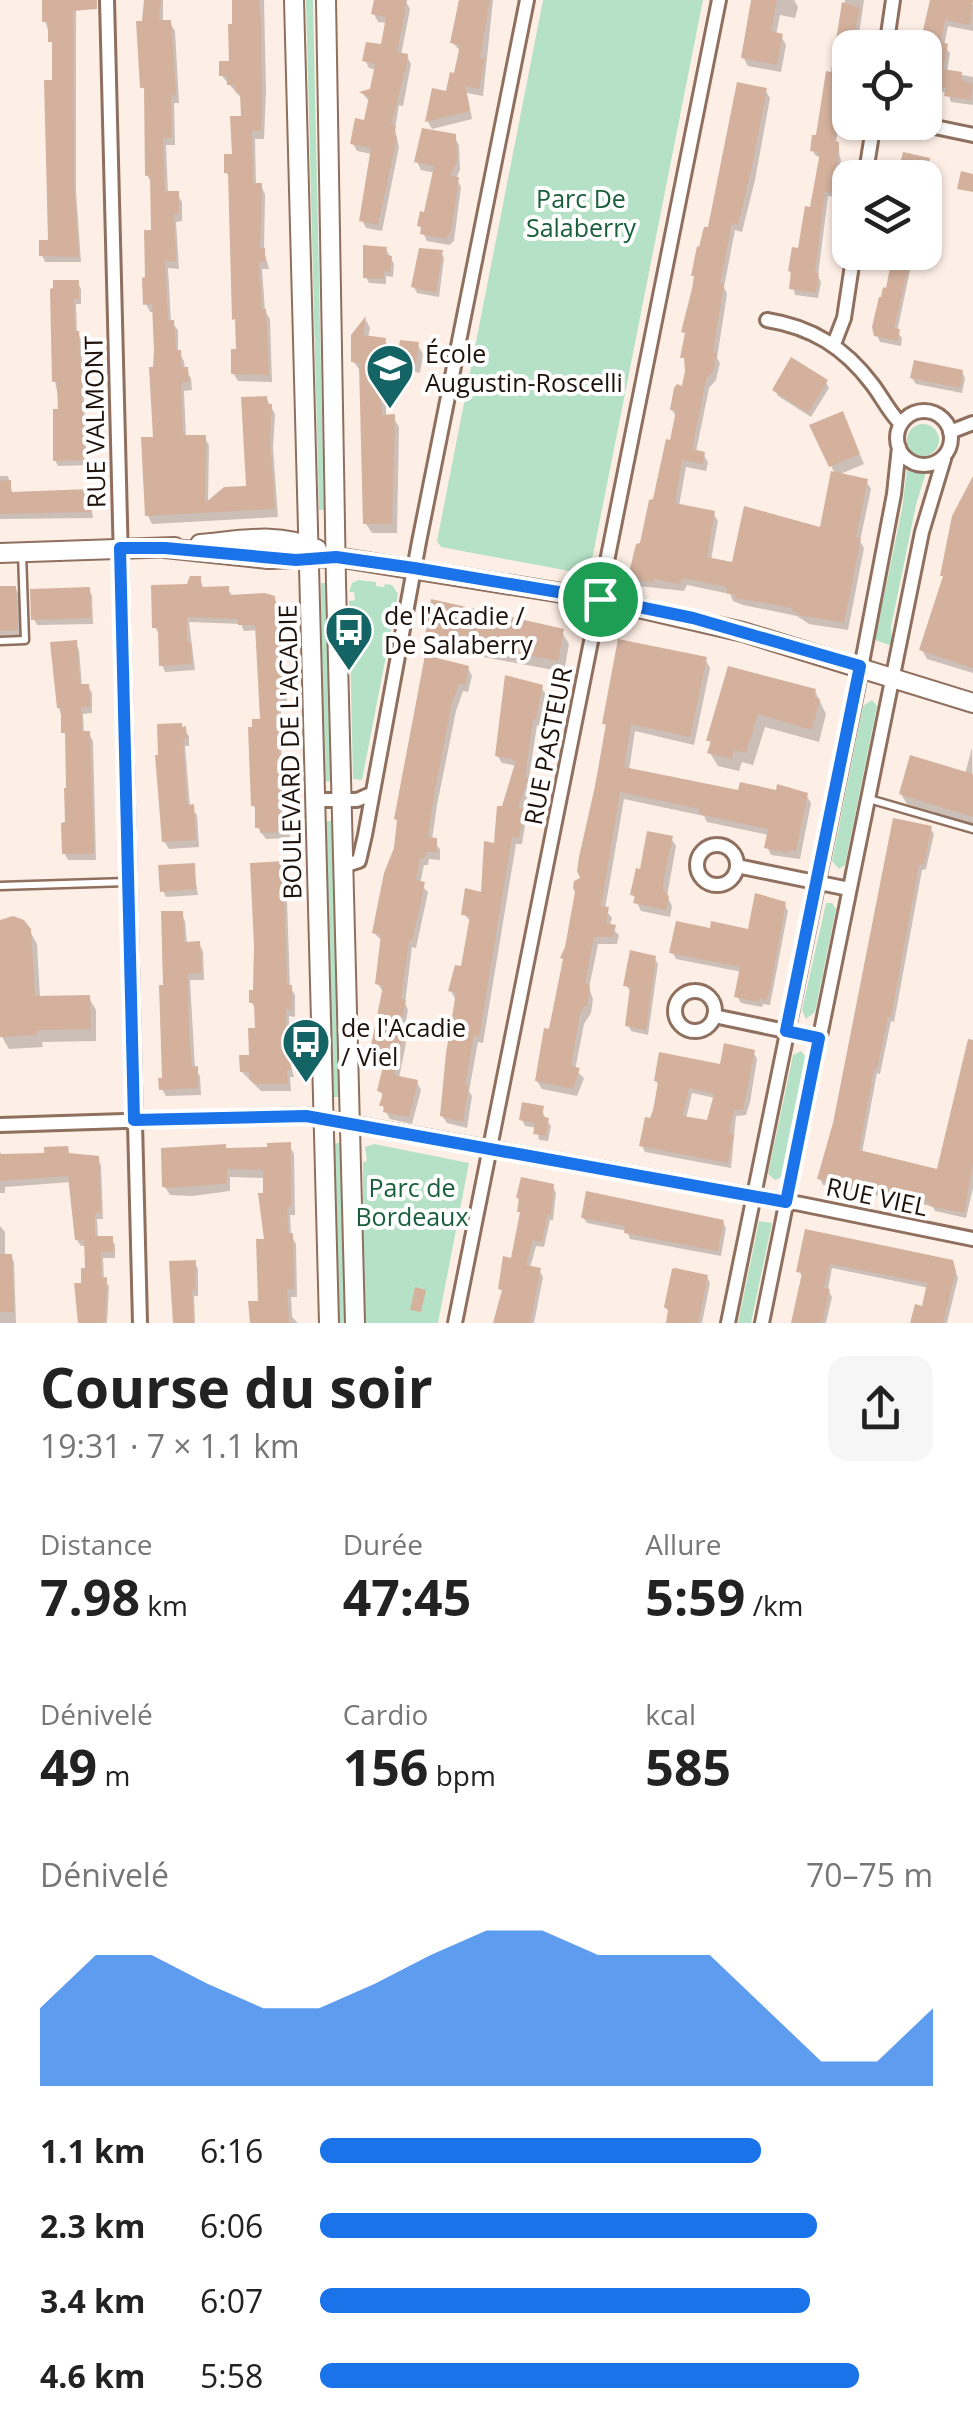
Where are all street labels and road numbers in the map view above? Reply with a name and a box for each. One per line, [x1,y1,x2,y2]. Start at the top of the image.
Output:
street label: RUE VALMONT [75,335,113,508]
street label: BOULEVARD DE L'ACADIE [269,604,309,900]
street label: RUE PASTEUR [515,664,579,828]
street label: RUE VIEL [823,1169,931,1223]

